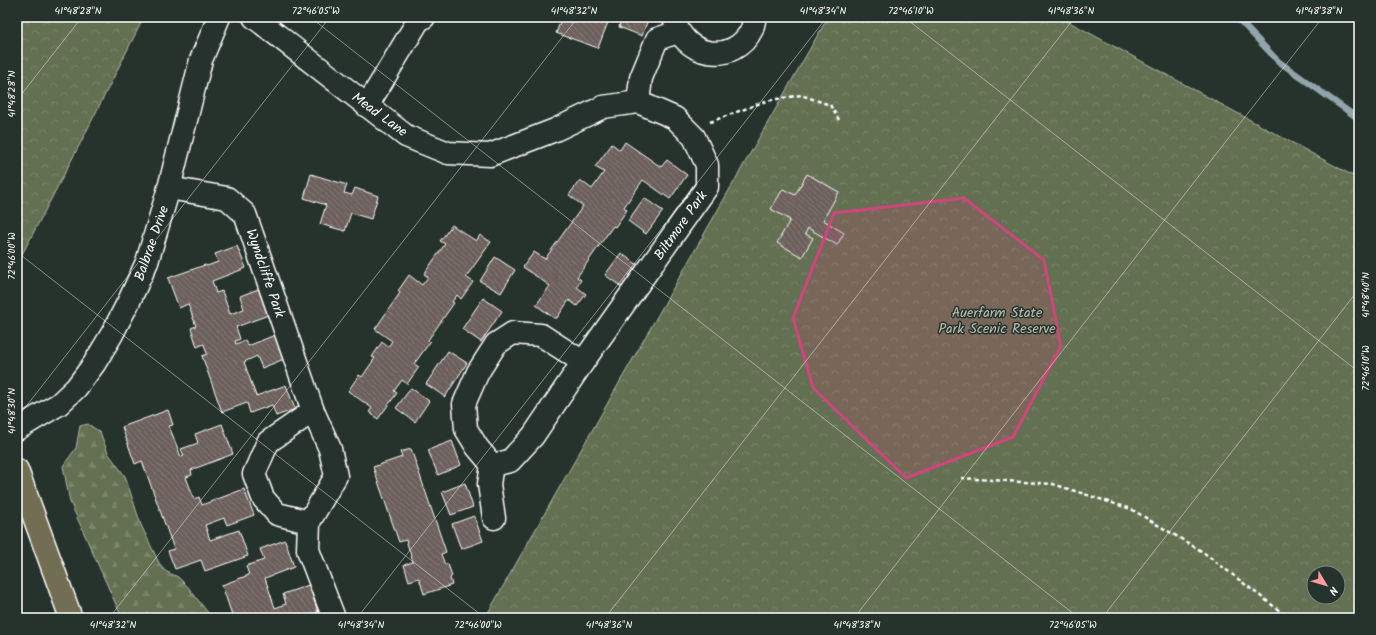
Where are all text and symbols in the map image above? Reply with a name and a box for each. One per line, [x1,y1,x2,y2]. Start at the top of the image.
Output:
text: 41°48'28"N [55,3,102,19]
text: 72°46'05"W [292,3,340,19]
text: 41°48'32"N [551,3,598,19]
text: 41°48'34"N [800,3,846,19]
text: 72°46'10"W [888,3,934,19]
text: 41°48'36"N [1048,3,1094,19]
text: 41°48'38"N [1296,3,1343,19]
text: 41°48'28"N [4,70,20,117]
street label: Mead Lane [347,87,413,143]
street label: Biltmore Park [649,186,713,265]
street label: Balbrae Drive [129,202,175,284]
street label: Wyndcliffe Park [240,226,291,321]
text: 72°46'00"W [4,232,20,280]
text: 41°48'40"N [1358,272,1374,318]
park label: Auerfarm State Park Scenic Reserve [938,302,1056,340]
text: 72°46'10"W [1358,345,1374,391]
text: 41°48'30"N [4,388,20,434]
north arrow [1306,565,1346,605]
text: N [1324,582,1342,599]
text: 41°48'32"N [90,617,137,633]
text: 41°48'34"N [338,617,384,633]
text: 72°46'00"W [454,617,502,633]
text: 41°48'36"N [586,617,632,633]
text: 41°48'38"N [834,617,881,633]
text: 72°46'05"W [1049,617,1097,633]

